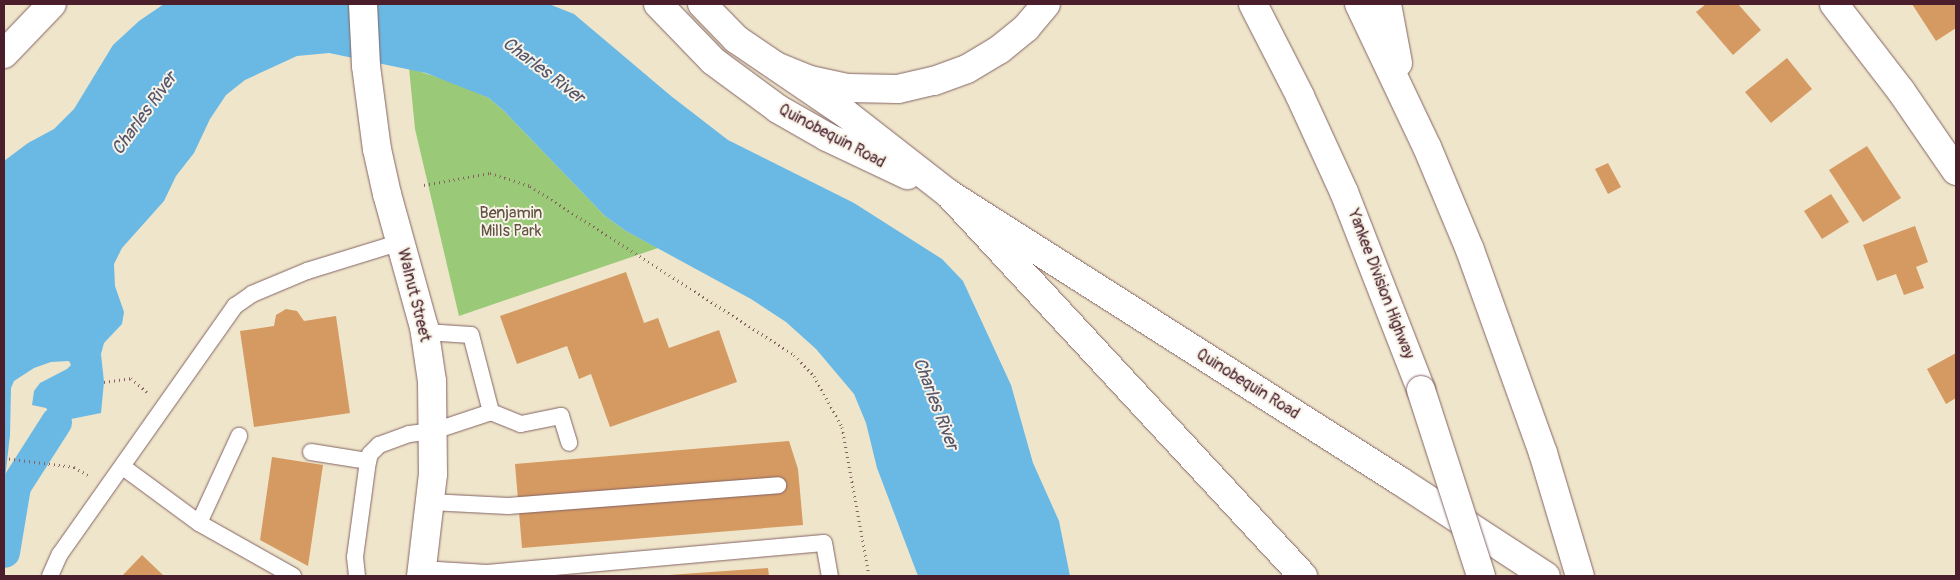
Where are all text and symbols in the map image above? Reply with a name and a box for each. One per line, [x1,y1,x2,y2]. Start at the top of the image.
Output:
water label: Charles River [498,33,588,109]
water label: Charles River [108,68,182,160]
street label: Quinobequin Road [775,100,889,172]
park label: Benjamin Mills Park [480,203,542,241]
street label: Yankee Division Highway [1344,206,1418,362]
street label: Walnut Street [393,246,435,344]
street label: Quinobequin Road [1193,345,1303,423]
water label: Charles River [908,355,962,453]

